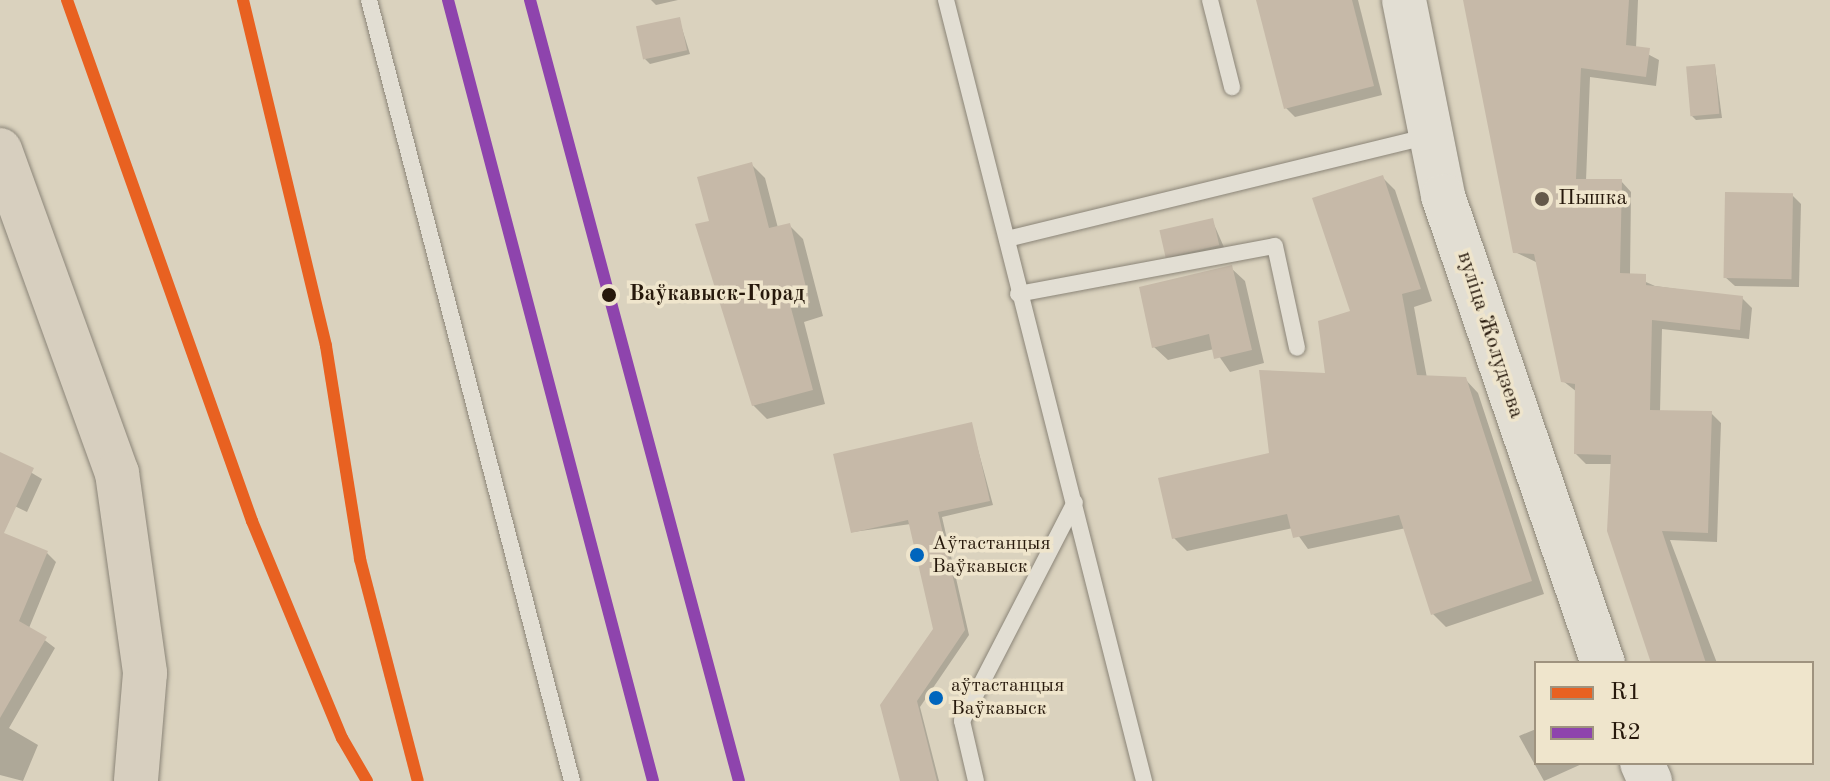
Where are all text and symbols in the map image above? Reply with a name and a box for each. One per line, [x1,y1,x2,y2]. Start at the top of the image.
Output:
place label: Пышка [1558,186,1627,212]
marker: Пышка [1533,190,1551,208]
street label: вуліца Жолудзева [1451,248,1529,422]
marker: Ваўкавыск-Горад [596,282,622,308]
place label: Ваўкавыск-Горад [629,282,805,308]
place label: Аўтастанцыя Ваўкавыск [932,532,1051,579]
marker: Аўтастанцыя Ваўкавыск [909,547,925,563]
legend [1534,661,1814,765]
place label: аўтастанцыя Ваўкавыск [951,674,1064,721]
text: R1 [1610,681,1641,705]
marker: аўтастанцыя Ваўкавыск [928,690,944,706]
text: R2 [1610,721,1641,745]

